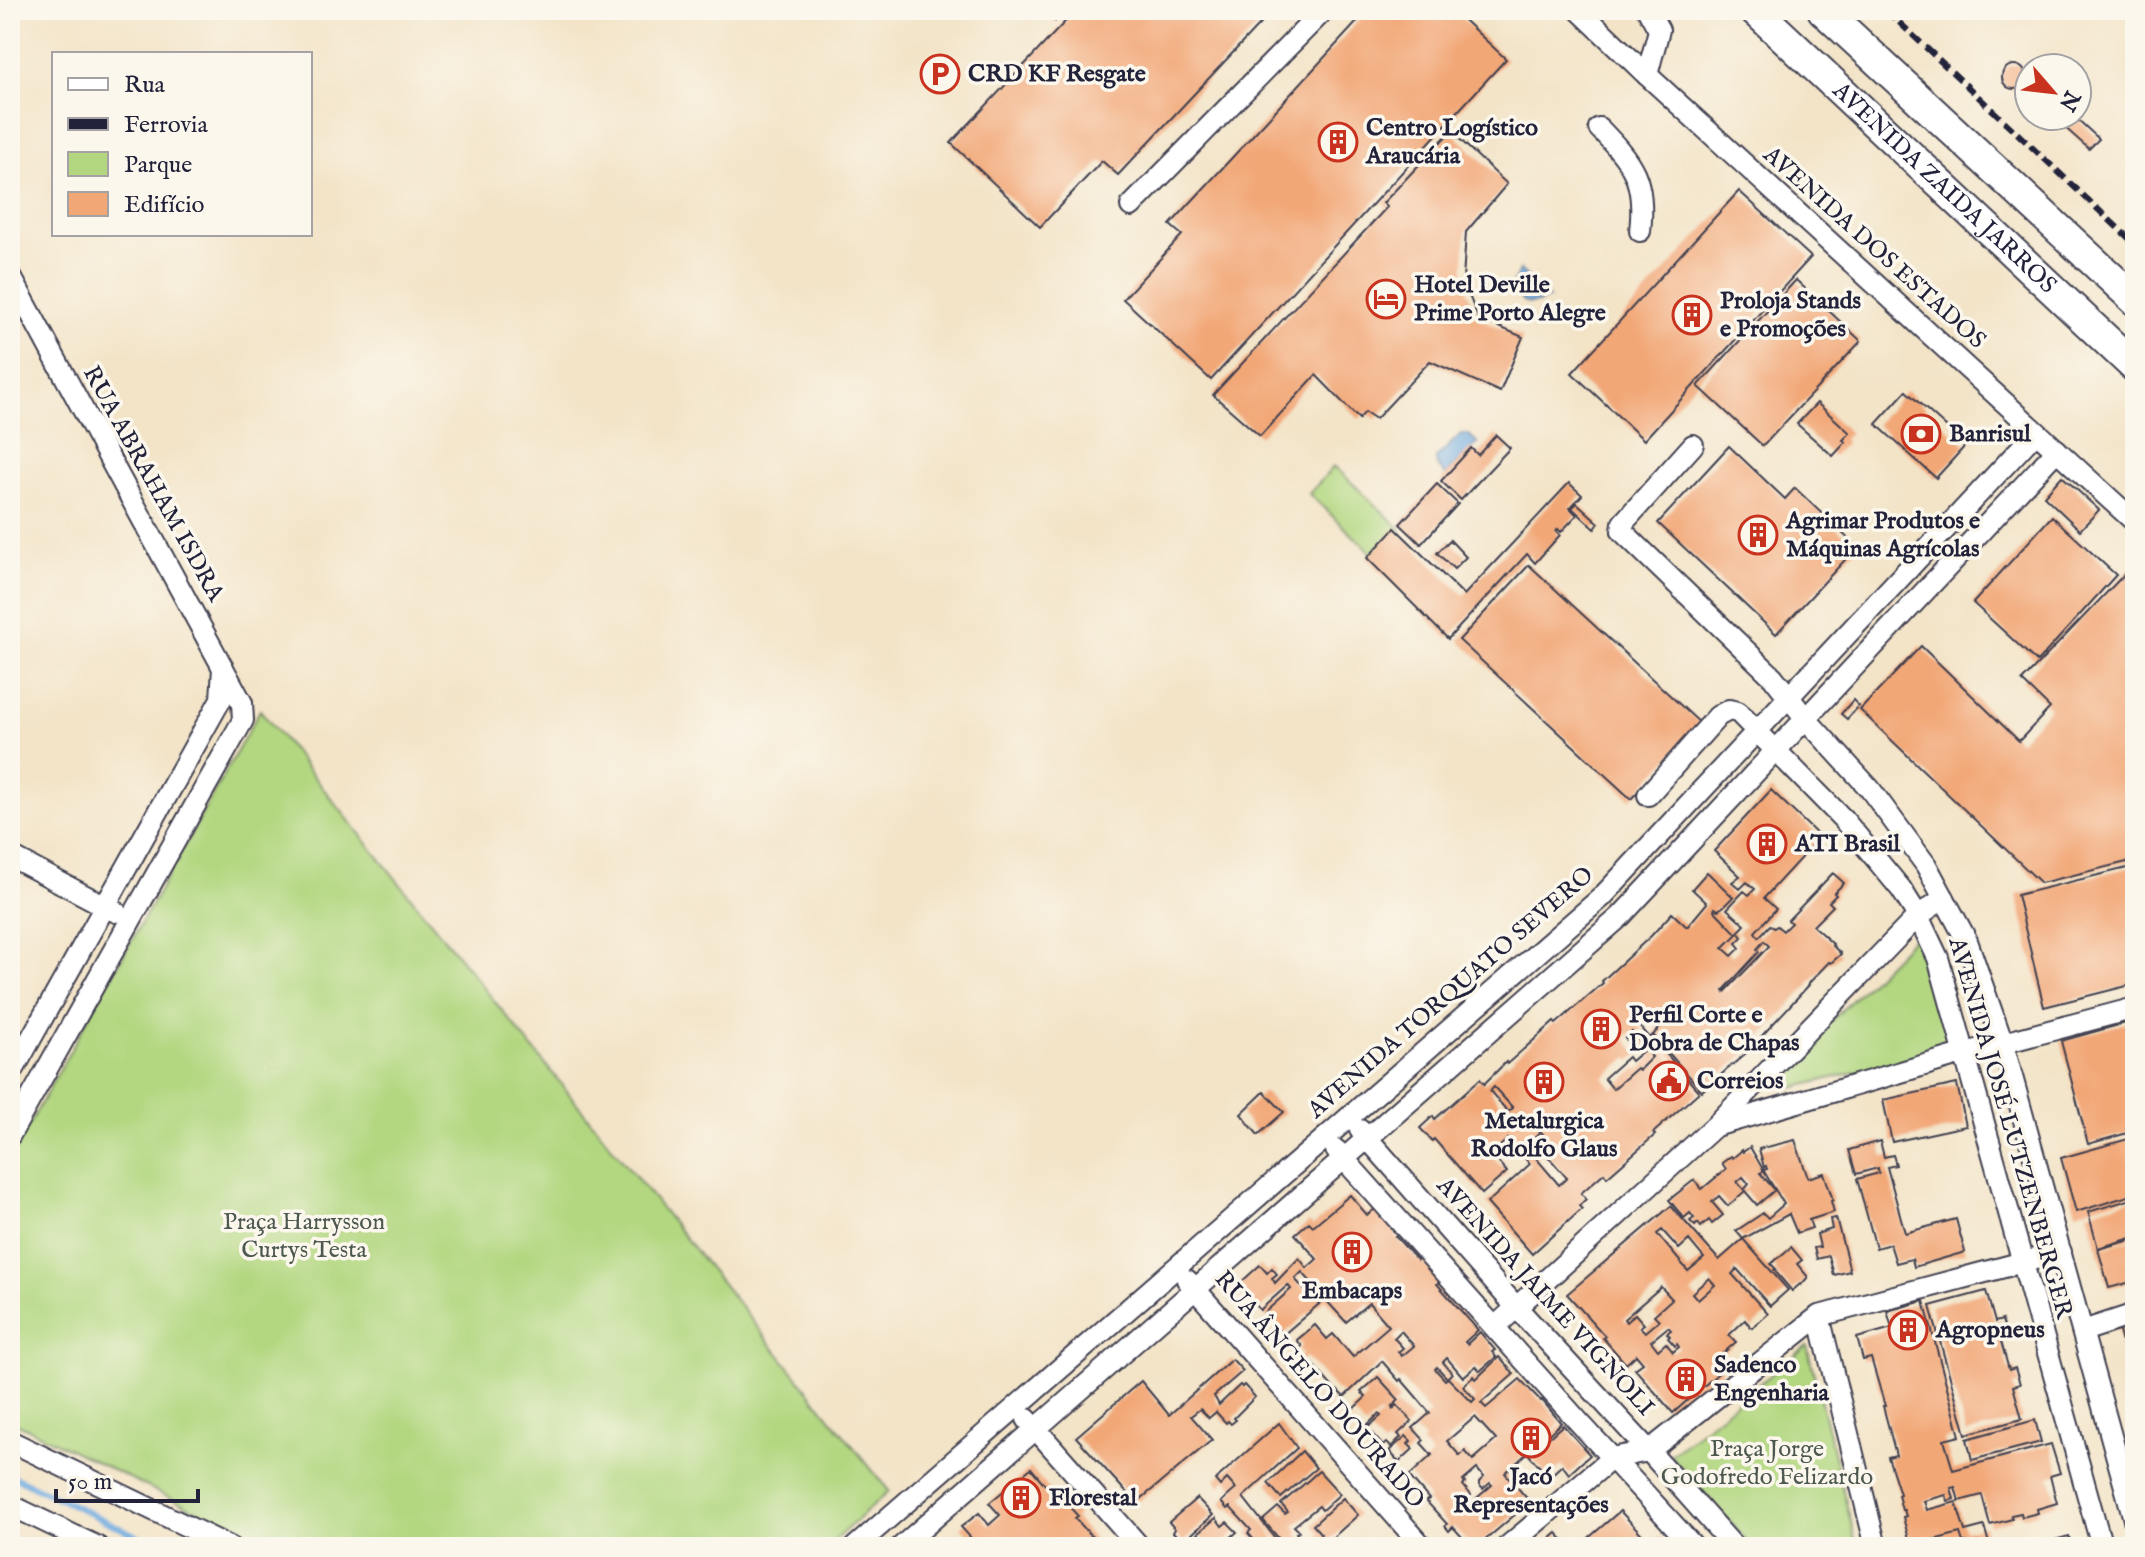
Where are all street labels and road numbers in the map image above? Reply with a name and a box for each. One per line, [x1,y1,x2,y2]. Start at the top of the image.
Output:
street label: AVENIDA ZAIDA JARROS [1825,75,2063,301]
street label: AVENIDA DOS ESTADOS [1756,139,1992,356]
street label: RUA ABRAHAM ISDRA [75,361,231,608]
street label: AVENIDA TORQUATO SEVERO [1301,860,1600,1126]
street label: AVENIDA JOSÉ LUTZENBERGER [1940,933,2080,1323]
street label: AVENIDA JAIME VIGNOLI [1429,1170,1661,1423]
street label: RUA ÂNGELO DOURADO [1207,1265,1431,1515]

